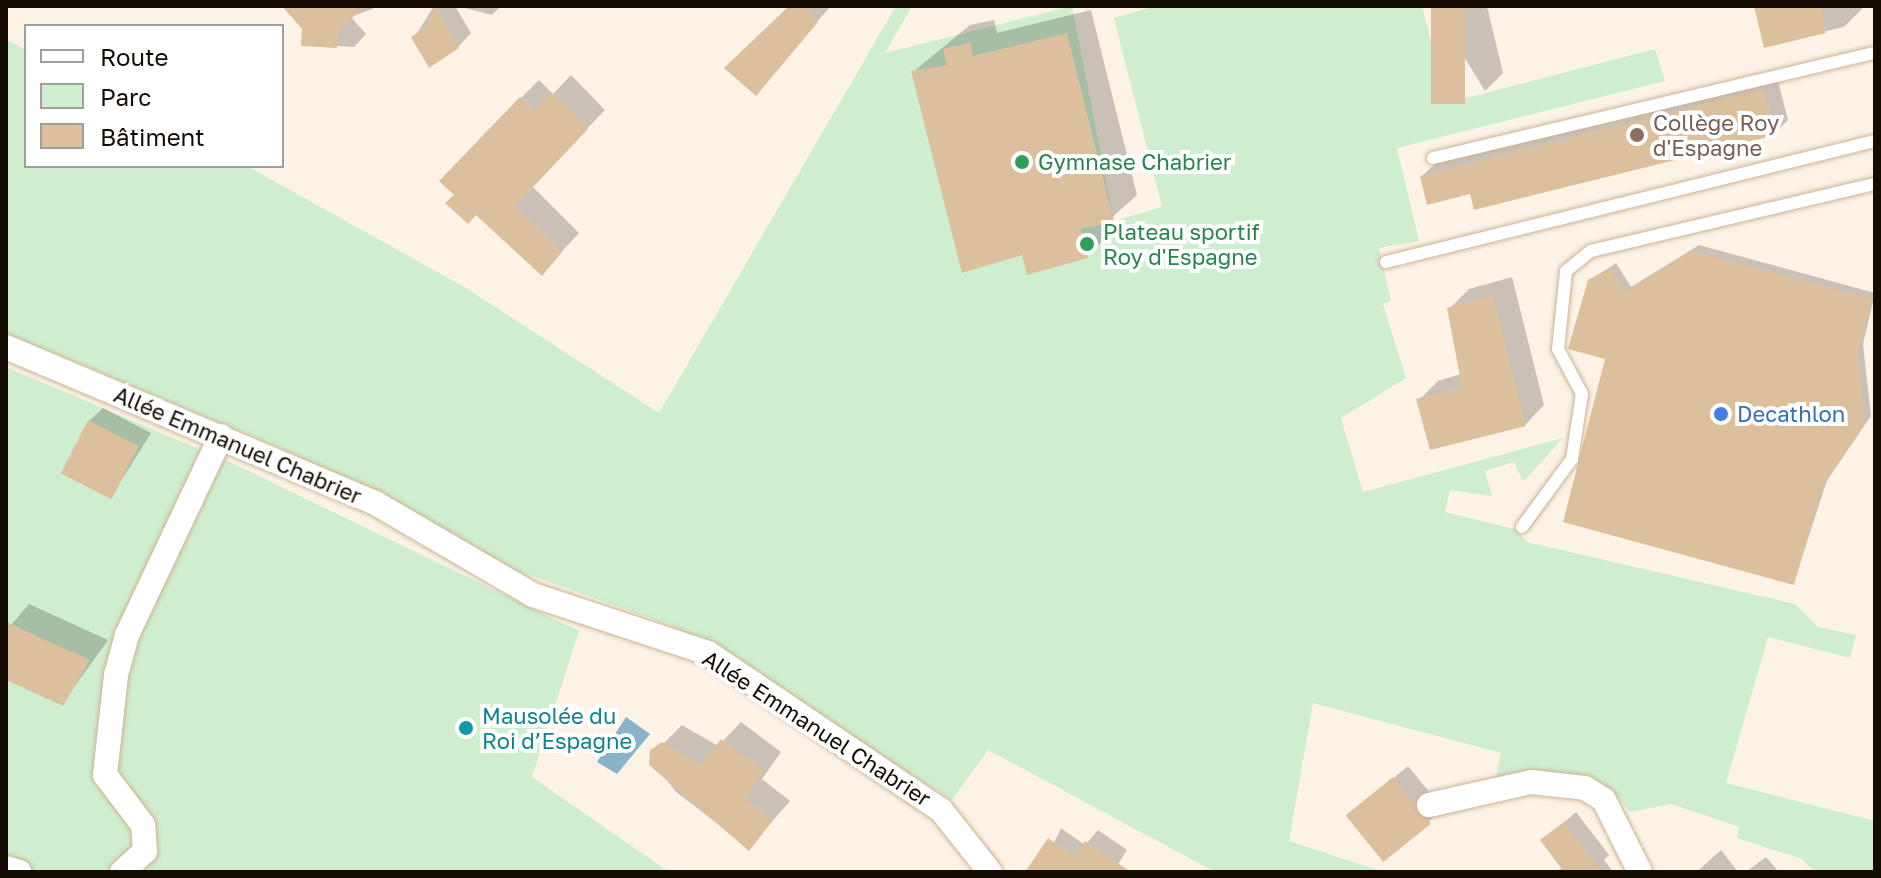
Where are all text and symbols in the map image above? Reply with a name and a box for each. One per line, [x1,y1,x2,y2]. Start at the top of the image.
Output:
legend [24,24,284,168]
text: Route [100,42,169,71]
text: Parc [100,82,151,111]
place label: Collège Roy d'Espagne [1653,109,1779,160]
text: Bâtiment [100,122,205,151]
marker: Collège Roy d'Espagne [1628,126,1646,144]
place label: Gymnase Chabrier [1038,149,1231,175]
marker: Gymnase Chabrier [1013,153,1031,171]
place label: Plateau sportif Roy d'Espagne [1103,218,1260,270]
marker: Plateau sportif Roy d'Espagne [1078,235,1096,253]
street label: Allée Emmanuel Chabrier [110,381,366,509]
place label: Decathlon [1737,401,1845,427]
marker: Decathlon [1712,405,1730,423]
street label: Allée Emmanuel Chabrier [698,644,936,812]
place label: Mausolée du Roi d’Espagne [482,702,632,754]
marker: Mausolée du Roi d’Espagne [457,719,475,737]

